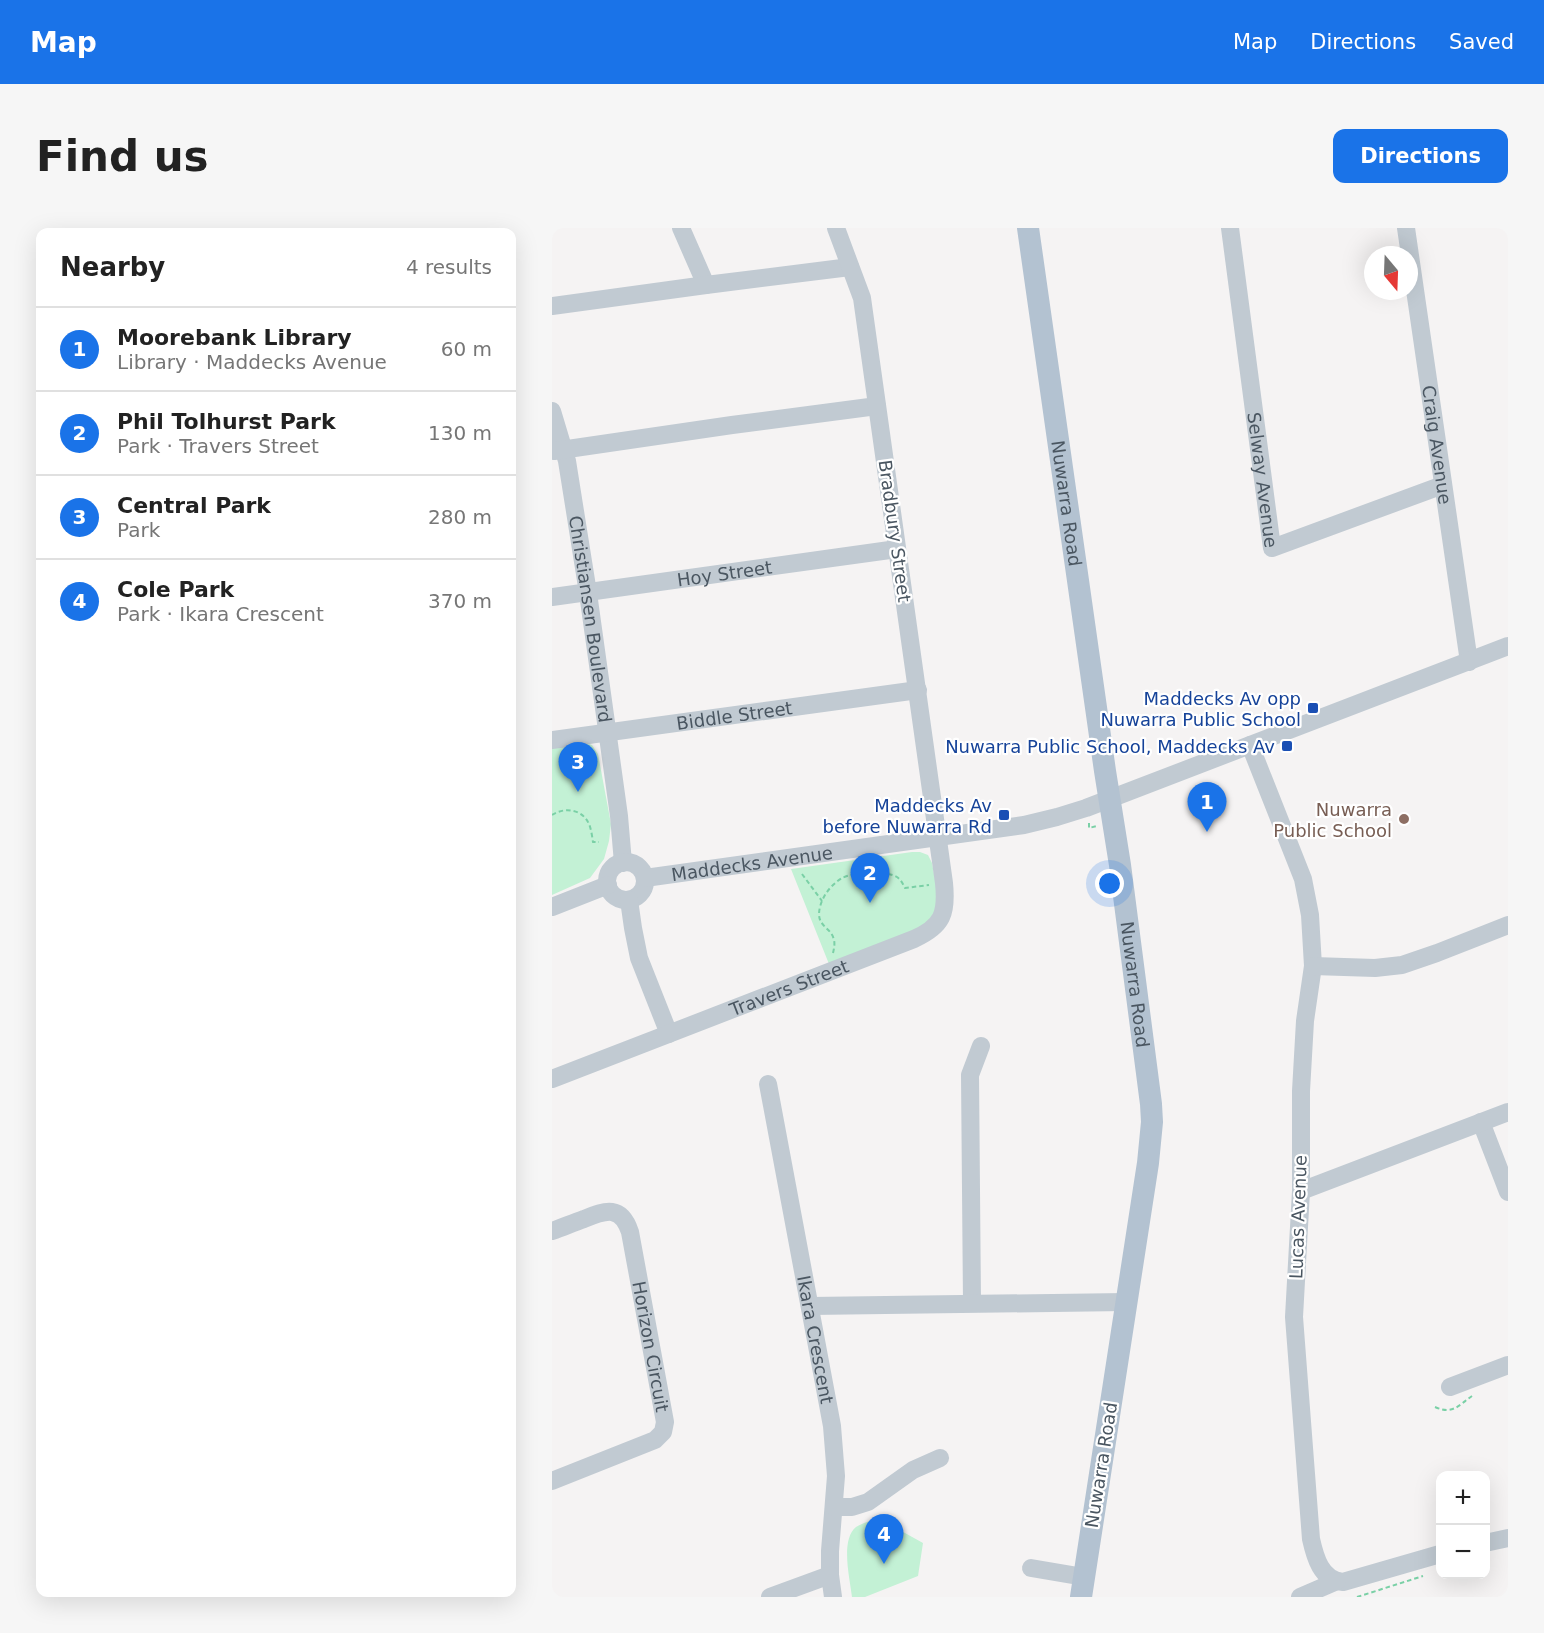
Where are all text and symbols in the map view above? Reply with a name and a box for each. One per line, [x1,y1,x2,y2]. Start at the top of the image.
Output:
text: Map [30,26,97,59]
text: Map [1233,30,1277,54]
text: Directions [1310,30,1416,54]
text: Saved [1449,30,1514,54]
button: Directions [1333,129,1508,183]
text: Find us [36,132,209,181]
north arrow [1364,246,1418,300]
text: Nearby [60,252,165,282]
text: 4 results [406,255,492,279]
text: Moorebank Library [117,325,352,350]
text: 1 [73,337,86,361]
text: 60 m [441,337,492,361]
text: Library · Maddecks Avenue [117,350,387,374]
street label: Craig Avenue [1418,384,1456,506]
text: Phil Tolhurst Park [117,409,336,434]
street label: Selway Avenue [1244,411,1282,549]
text: 2 [73,421,86,445]
text: 130 m [428,421,492,445]
text: Park · Travers Street [117,434,319,458]
street label: Nuwarra Road [1048,439,1086,568]
street label: Bradbury Street [875,458,915,604]
text: Central Park [117,493,271,518]
text: 3 [73,505,86,529]
text: 280 m [428,505,492,529]
street label: Christiansen Boulevard [565,514,616,724]
text: Park [117,518,160,542]
street label: Hoy Street [676,556,773,590]
text: Cole Park [117,577,234,602]
text: 4 [73,589,86,613]
text: 370 m [428,589,492,613]
text: Park · Ikara Crescent [117,602,324,626]
place label: Maddecks Av opp Nuwarra Public School [1100,688,1301,730]
street label: Biddle Street [675,697,794,733]
marker: Maddecks Av opp Nuwarra Public School [1306,701,1320,715]
place label: Nuwarra Public School, Maddecks Av [945,736,1275,757]
marker: Nuwarra Public School, Maddecks Av [1280,739,1294,753]
pin: 3 [558,742,598,792]
pin: 1 [1188,782,1226,832]
place label: Maddecks Av before Nuwarra Rd [823,795,992,837]
place label: Nuwarra Public School [1273,799,1392,841]
marker: Maddecks Av before Nuwarra Rd [997,808,1011,822]
marker: Nuwarra Public School [1397,812,1411,826]
street label: Maddecks Avenue [670,841,834,885]
pin: 2 [850,854,890,903]
your location [1095,869,1124,898]
street label: Nuwarra Road [1117,920,1154,1049]
street label: Travers Street [726,955,851,1020]
street label: Lucas Avenue [1285,1155,1311,1279]
street label: Ikara Crescent [794,1274,838,1405]
street label: Horizon Circuit [629,1279,673,1414]
street label: Nuwarra Road [1081,1401,1121,1529]
map controls [1436,1471,1490,1579]
button: + [1436,1471,1490,1525]
pin: 4 [864,1514,904,1564]
button: − [1436,1525,1490,1579]

